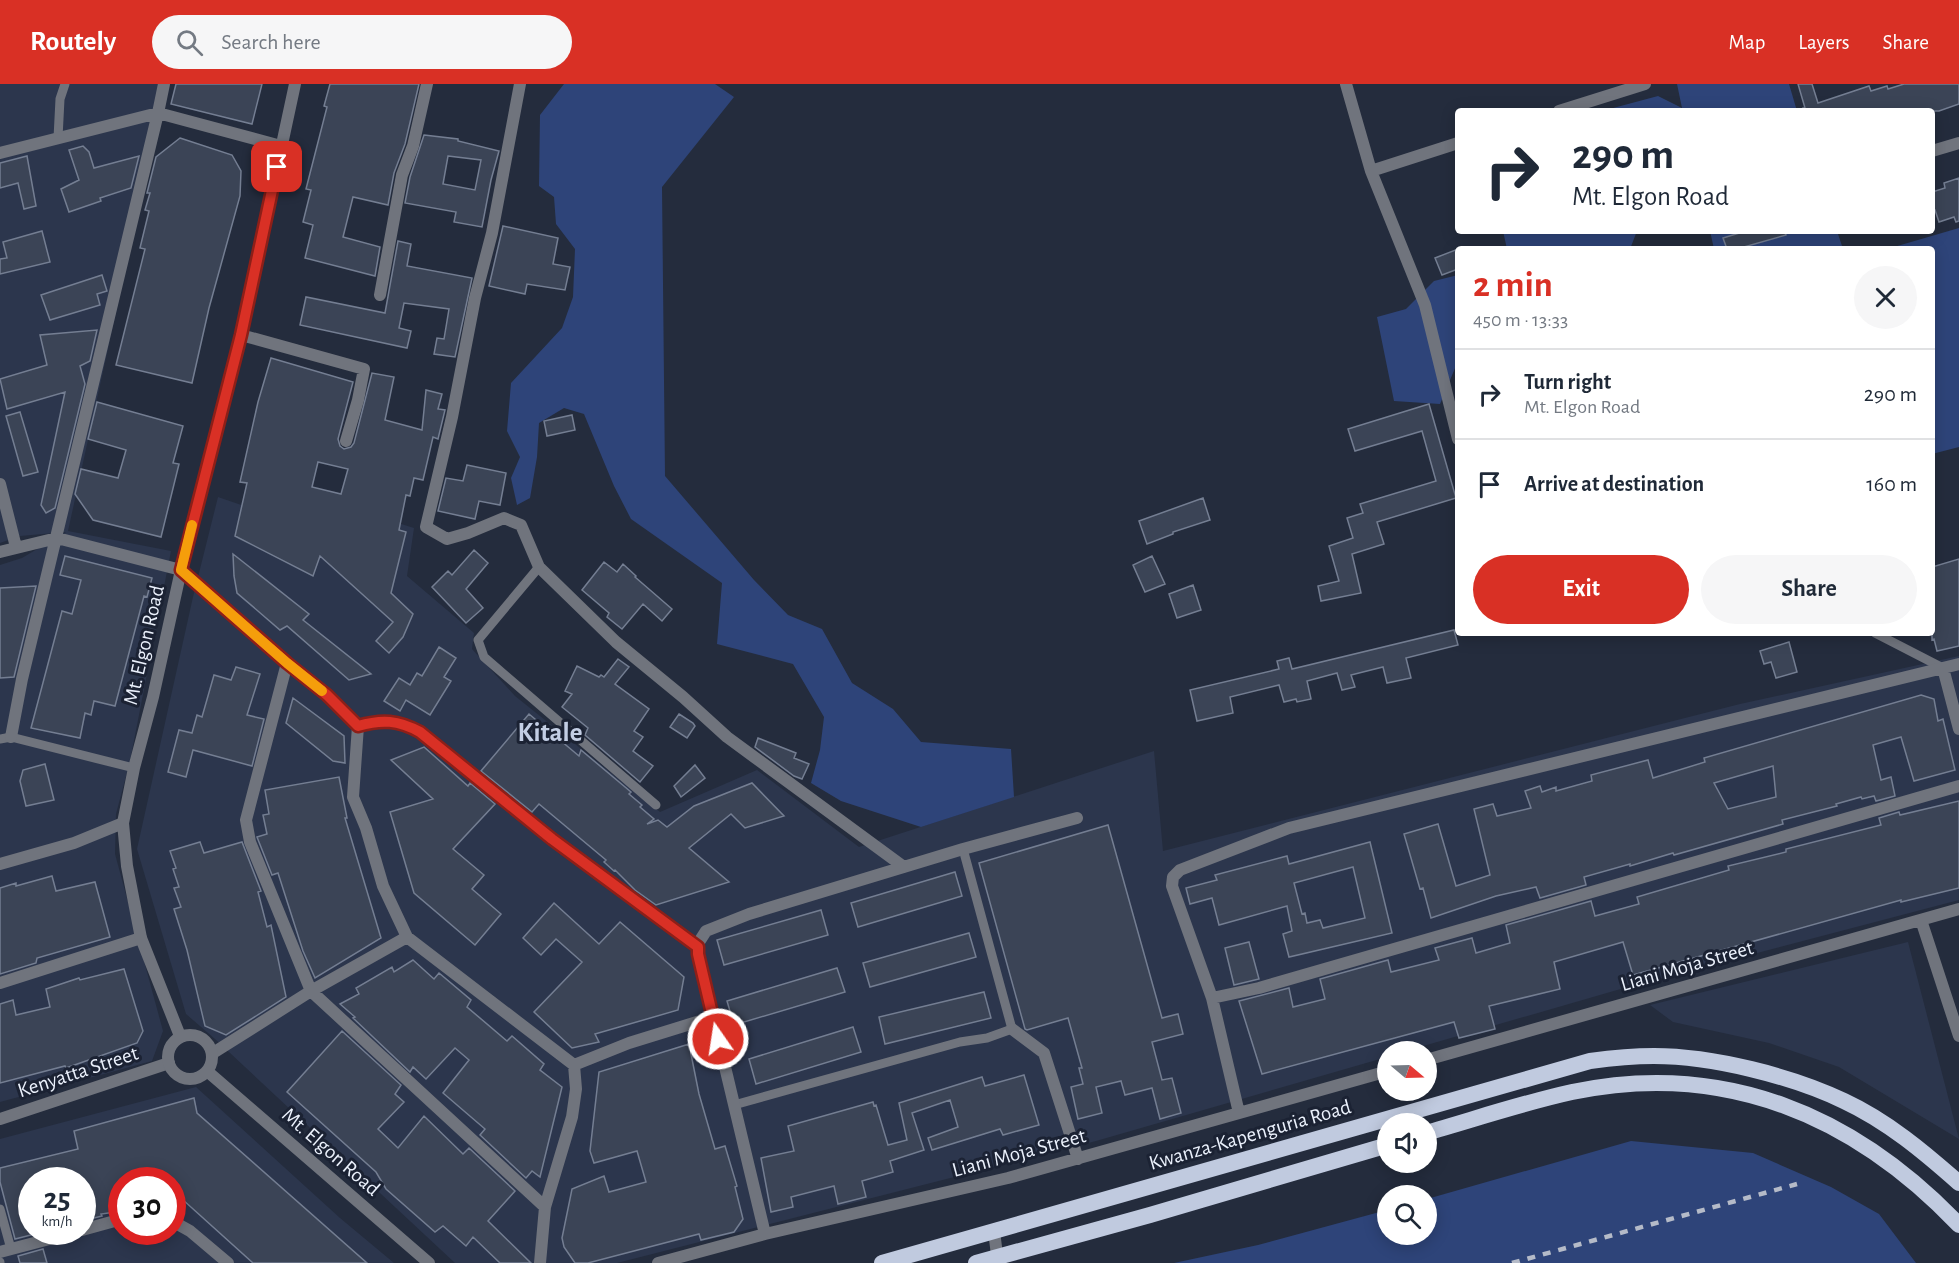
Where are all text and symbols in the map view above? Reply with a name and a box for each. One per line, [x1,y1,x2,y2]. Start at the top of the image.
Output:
search box [152,15,572,69]
icon: search [173,26,206,59]
text: Routely [30,28,116,56]
text: Search here [221,31,321,53]
text: Map [1729,32,1765,53]
text: Layers [1798,32,1849,53]
text: Share [1882,32,1929,53]
icon: right [1473,132,1551,210]
text: 290 m [1572,134,1674,176]
pin [251,141,302,192]
icon: arrive [260,150,293,183]
text: Mt. Elgon Road [1572,183,1729,210]
button: close [1854,266,1917,329]
text: 2 min [1473,267,1553,303]
text: 450 m · 13:33 [1473,310,1568,330]
text: Turn right [1524,371,1611,393]
icon: right [1473,378,1506,411]
text: 290 m [1864,383,1917,405]
text: Mt. Elgon Road [1524,397,1640,417]
icon: arrive [1473,468,1506,501]
text: Arrive at destination [1524,473,1704,495]
text: 160 m [1866,473,1917,495]
button: Exit [1473,555,1689,624]
button: Share [1701,555,1917,624]
street label: Mt. Elgon Road [120,583,168,707]
district label: Kitale [518,719,582,746]
street label: Liani Moja Street [1618,937,1756,995]
position arrow [686,1007,750,1071]
north arrow [1377,1041,1437,1101]
map controls [1377,1041,1437,1245]
street label: Kenyatta Street [15,1043,141,1101]
street label: Kwanza-Kapenguria Road [1147,1096,1353,1174]
street label: Mt. Elgon Road [278,1104,384,1200]
button: sound [1377,1113,1437,1173]
street label: Liani Moja Street [950,1125,1088,1181]
speed limit sign: 30 [108,1167,186,1245]
text: 25 [43,1184,71,1214]
button: search [1377,1185,1437,1245]
text: km/h [42,1214,72,1229]

